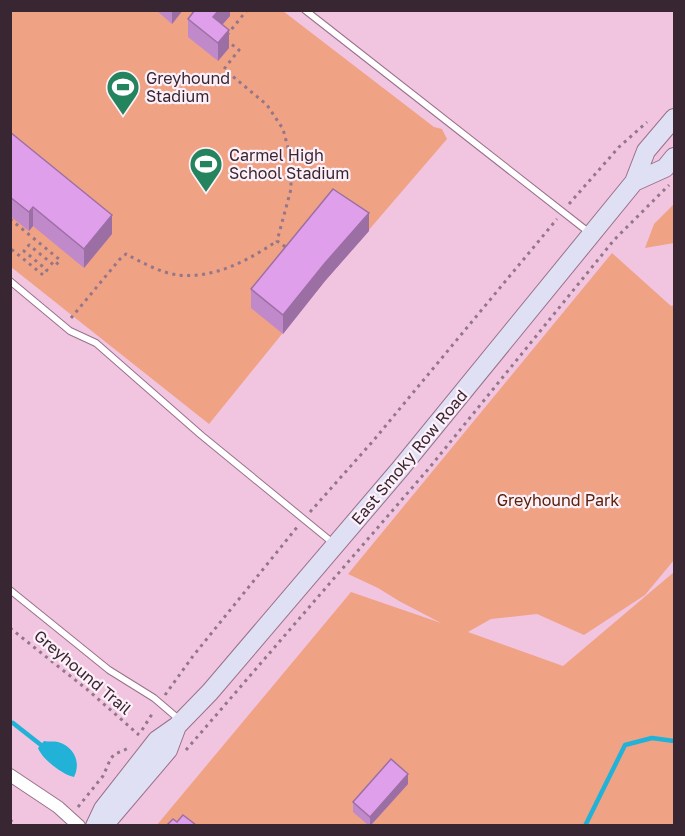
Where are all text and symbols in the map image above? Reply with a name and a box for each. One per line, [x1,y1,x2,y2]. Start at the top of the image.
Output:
place label: Greyhound Stadium [146,68,230,106]
sports icon: Greyhound Stadium [105,69,141,116]
place label: Carmel High School Stadium [229,145,349,183]
sports icon: Carmel High School Stadium [188,146,224,193]
street label: East Smoky Row Road [347,385,471,529]
park label: Greyhound Park [497,490,619,510]
street label: Greyhound Trail [30,625,136,719]

